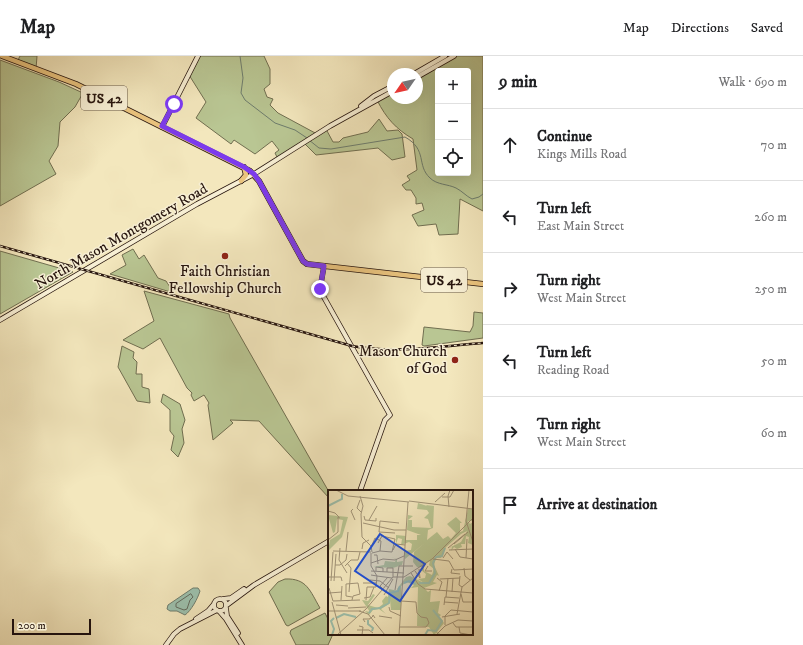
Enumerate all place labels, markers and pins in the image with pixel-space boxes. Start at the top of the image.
marker: Faith Christian Fellowship Church [220,251,230,261]
place label: Faith Christian Fellowship Church [168,262,282,298]
place label: Mason Church of God [359,342,448,378]
marker: Mason Church of God [450,355,460,365]

